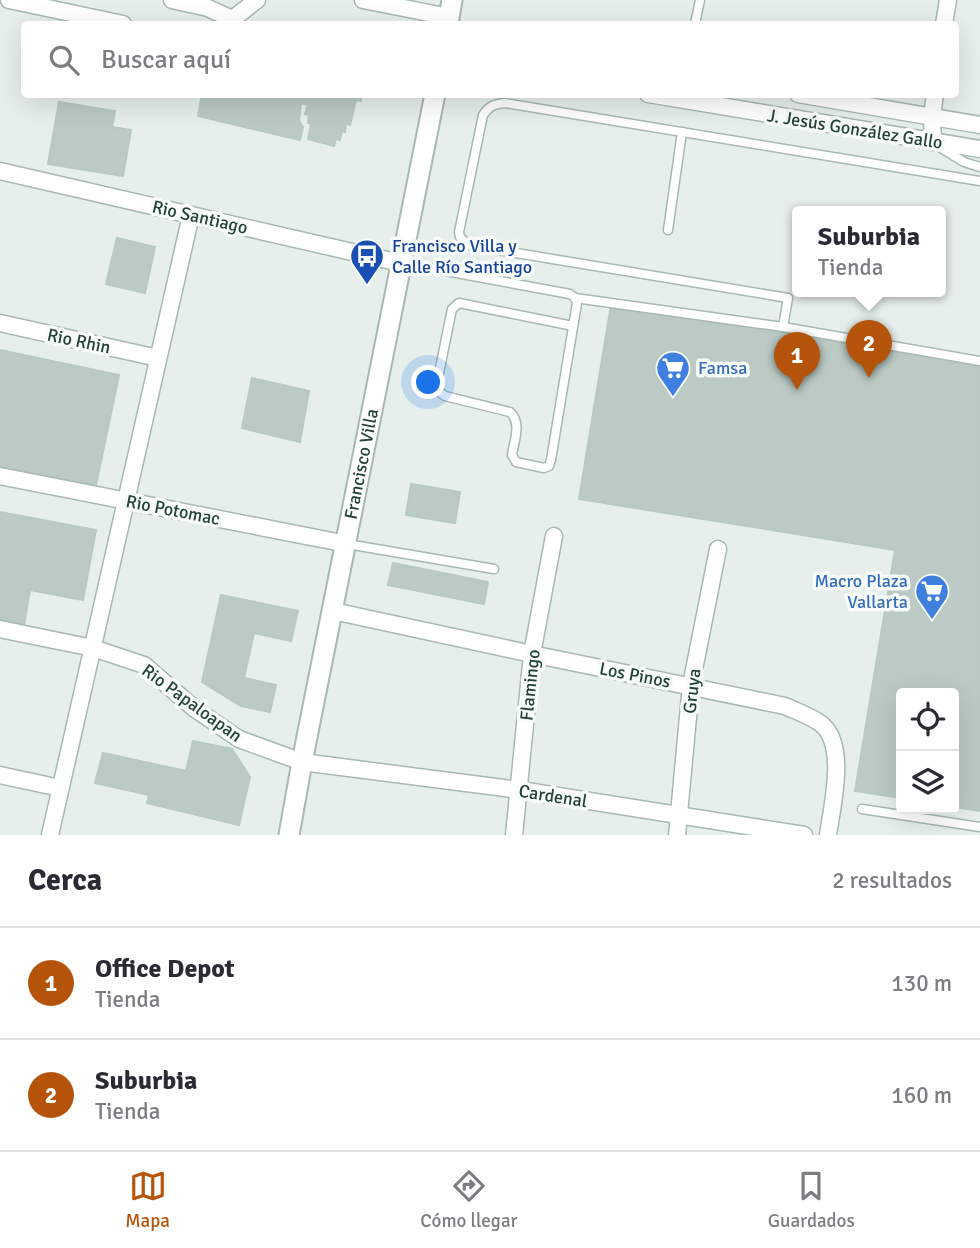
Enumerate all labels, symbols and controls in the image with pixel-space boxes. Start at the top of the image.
search box [21,21,959,98]
icon: search [45,41,83,79]
text: Buscar aquí [101,44,231,76]
street label: J. Jesús González Gallo [766,104,944,154]
street label: Rio Santiago [150,195,250,239]
popup [792,206,946,297]
text: Suburbia [818,221,920,253]
place label: Francisco Villa y Calle Río Santiago [392,235,532,278]
bus stop icon: Francisco Villa y Calle Río Santiago [348,237,386,286]
text: Tienda [818,253,883,282]
pin: 2 [846,320,892,378]
street label: Rio Rhin [45,324,113,358]
pin: 1 [774,332,820,390]
supermarket icon: Famsa [654,349,692,398]
place label: Famsa [698,357,747,379]
your location [411,365,445,399]
street label: Francisco Villa [340,407,383,521]
street label: Rio Potomac [124,490,222,530]
place label: Macro Plaza Vallarta [815,570,908,613]
supermarket icon: Macro Plaza Vallarta [913,572,951,621]
street label: Flamingo [515,648,545,722]
street label: Los Pinos [597,657,673,693]
street label: Rio Papaloapan [138,659,246,747]
street label: Gruya [678,667,706,715]
map controls [896,688,959,814]
button: locate [896,688,959,751]
button: layers [896,751,959,814]
street label: Cardenal [517,780,589,812]
text: Cerca [28,862,102,899]
text: 2 resultados [832,866,952,895]
text: Office Depot [95,953,235,985]
text: 1 [45,969,57,998]
text: 130 m [891,969,952,998]
text: Tienda [95,985,160,1014]
text: Suburbia [95,1065,197,1097]
text: 2 [45,1081,57,1110]
text: 160 m [891,1081,952,1110]
text: Tienda [95,1097,160,1126]
tab: Mapa [125,1167,170,1233]
tab: Cómo llegar [420,1167,518,1233]
tab: Guardados [768,1167,855,1233]

